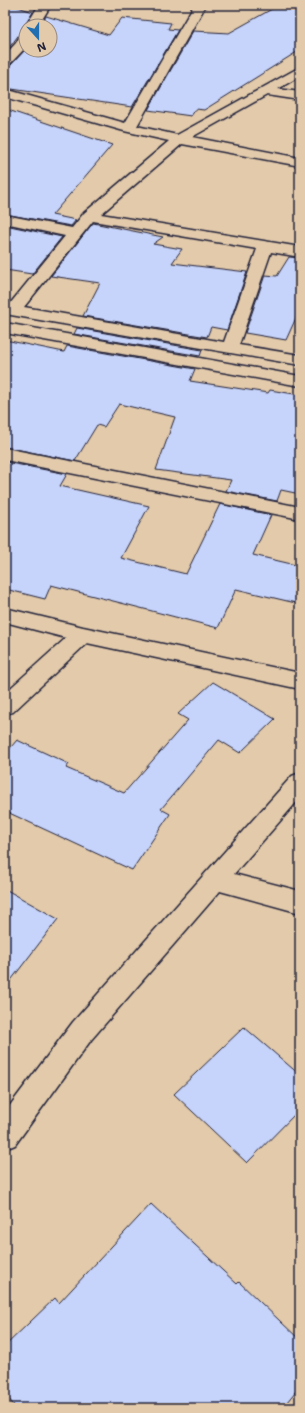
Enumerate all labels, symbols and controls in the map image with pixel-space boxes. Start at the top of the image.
north arrow [18,18,58,58]
text: N [34,38,48,56]

